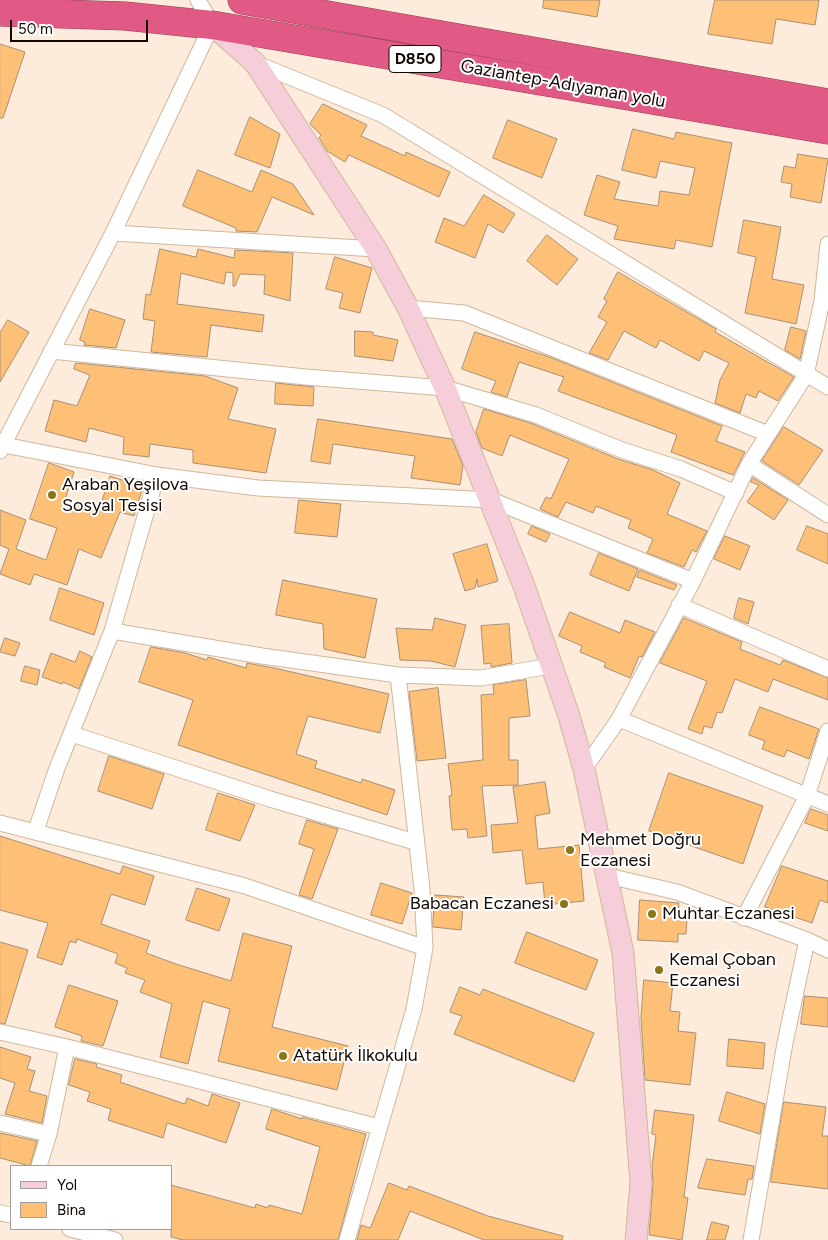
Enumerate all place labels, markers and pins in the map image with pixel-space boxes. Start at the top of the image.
place label: Araban Yeşilova Sosyal Tesisi [62,474,188,516]
marker: Araban Yeşilova Sosyal Tesisi [46,489,58,501]
place label: Mehmet Doğru Eczanesi [580,829,701,872]
marker: Mehmet Doğru Eczanesi [564,844,576,856]
place label: Babacan Eczanesi [410,893,554,915]
marker: Babacan Eczanesi [558,898,570,910]
place label: Muhtar Eczanesi [662,903,795,925]
marker: Muhtar Eczanesi [646,908,658,920]
place label: Kemal Çoban Eczanesi [669,949,776,992]
marker: Kemal Çoban Eczanesi [653,964,665,976]
place label: Atatürk İlkokulu [293,1045,418,1067]
marker: Atatürk İlkokulu [277,1050,289,1062]

